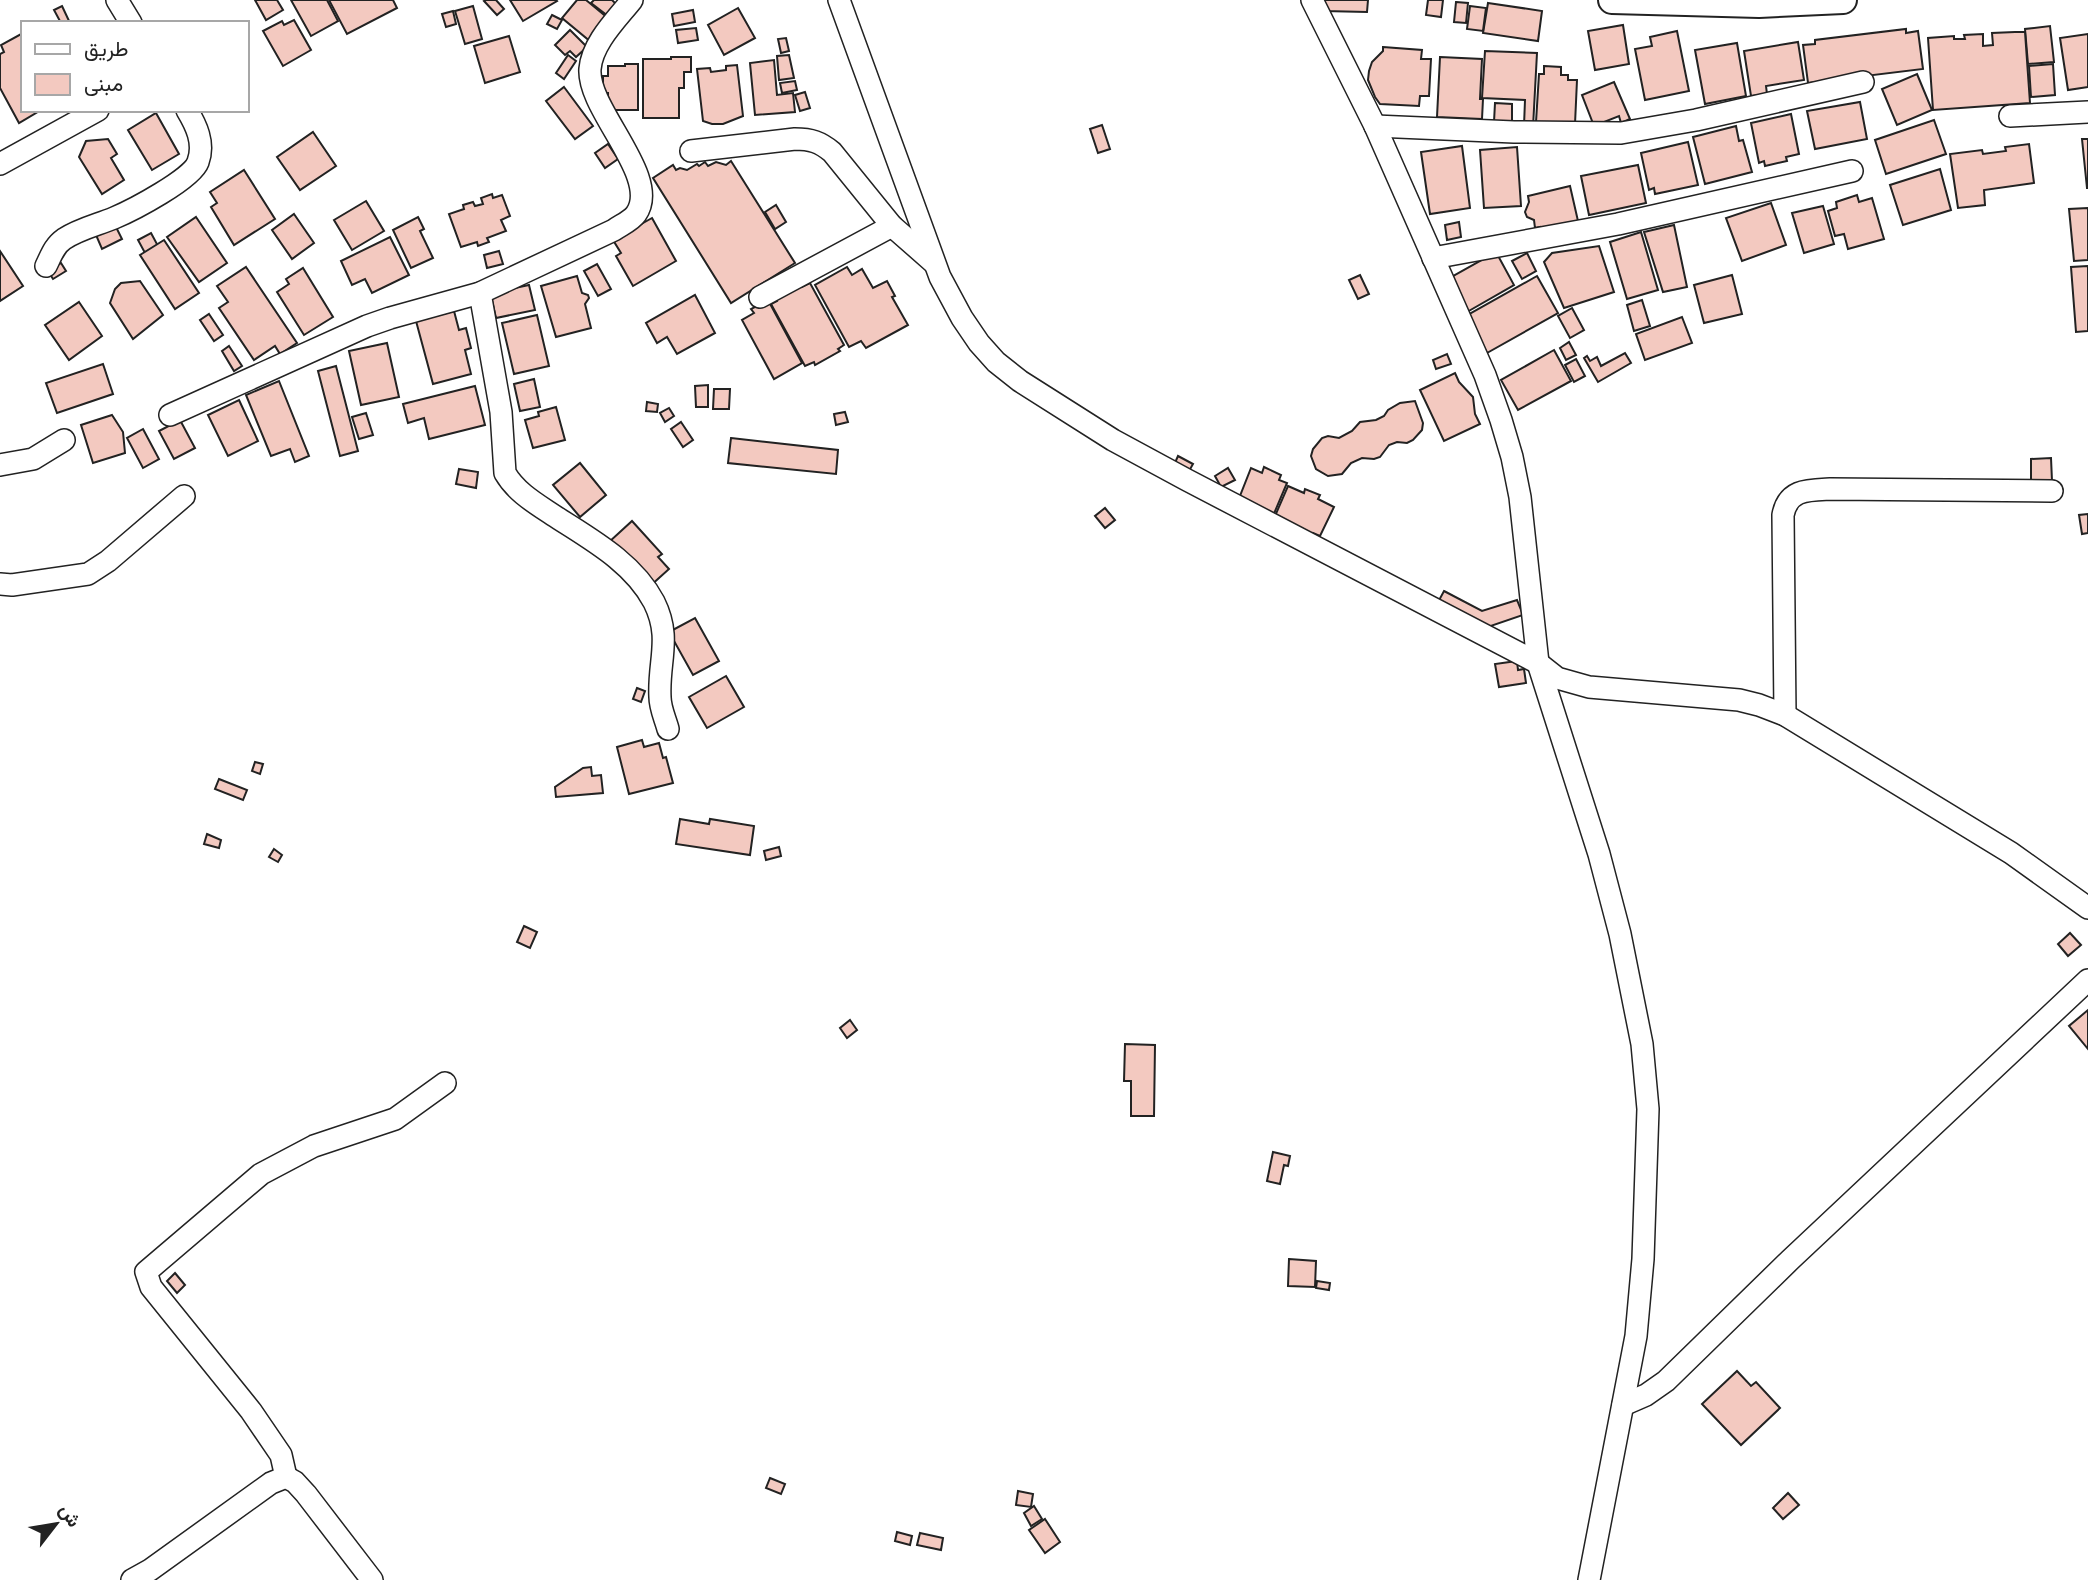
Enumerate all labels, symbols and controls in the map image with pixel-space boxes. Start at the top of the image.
legend [21,21,248,112]
text: طريق [84,34,129,63]
text: مبنى [84,69,123,98]
north arrow [21,1489,91,1559]
text: ش [53,1499,88,1532]

